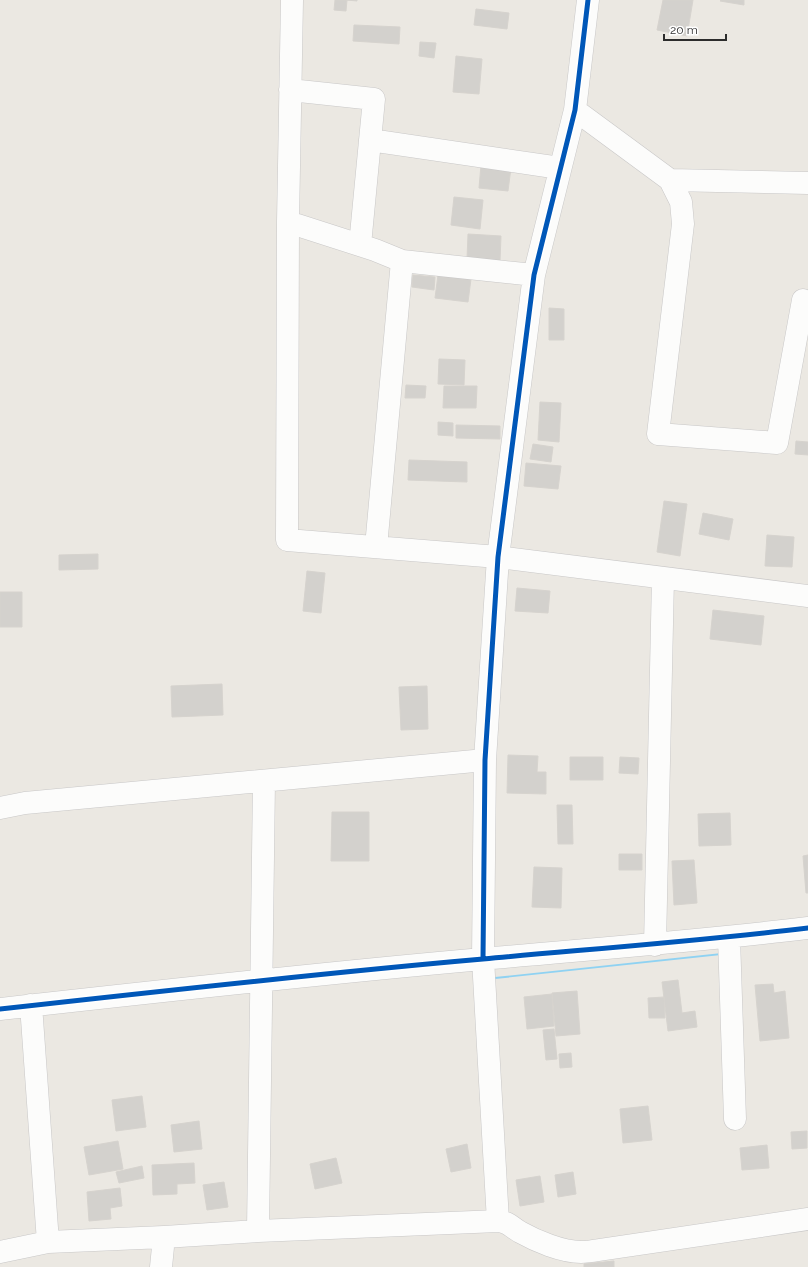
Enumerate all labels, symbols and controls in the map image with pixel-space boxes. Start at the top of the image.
scale bar [664,16,726,42]
text: 20 m [670,23,698,37]

